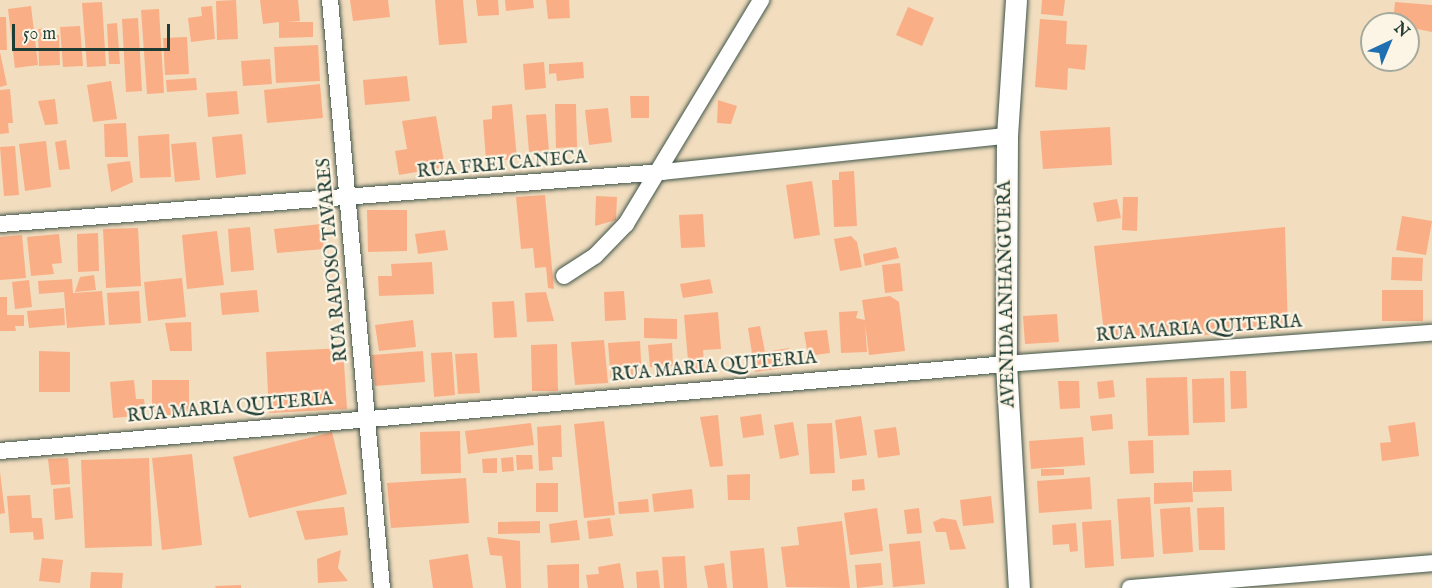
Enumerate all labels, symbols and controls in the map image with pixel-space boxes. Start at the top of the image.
scale bar [15,12,172,50]
north arrow [1360,12,1420,72]
text: N [1389,18,1413,42]
text: 50 m [23,23,56,46]
street label: RUA FREI CANECA [416,148,588,184]
street label: RUA RAPOSO TAVARES [314,157,354,363]
street label: AVENIDA ANHANGUERA [995,180,1021,408]
street label: RUA MARIA QUITERIA [1095,312,1303,348]
street label: RUA MARIA QUITERIA [610,348,818,388]
street label: RUA MARIA QUITERIA [126,389,334,429]

